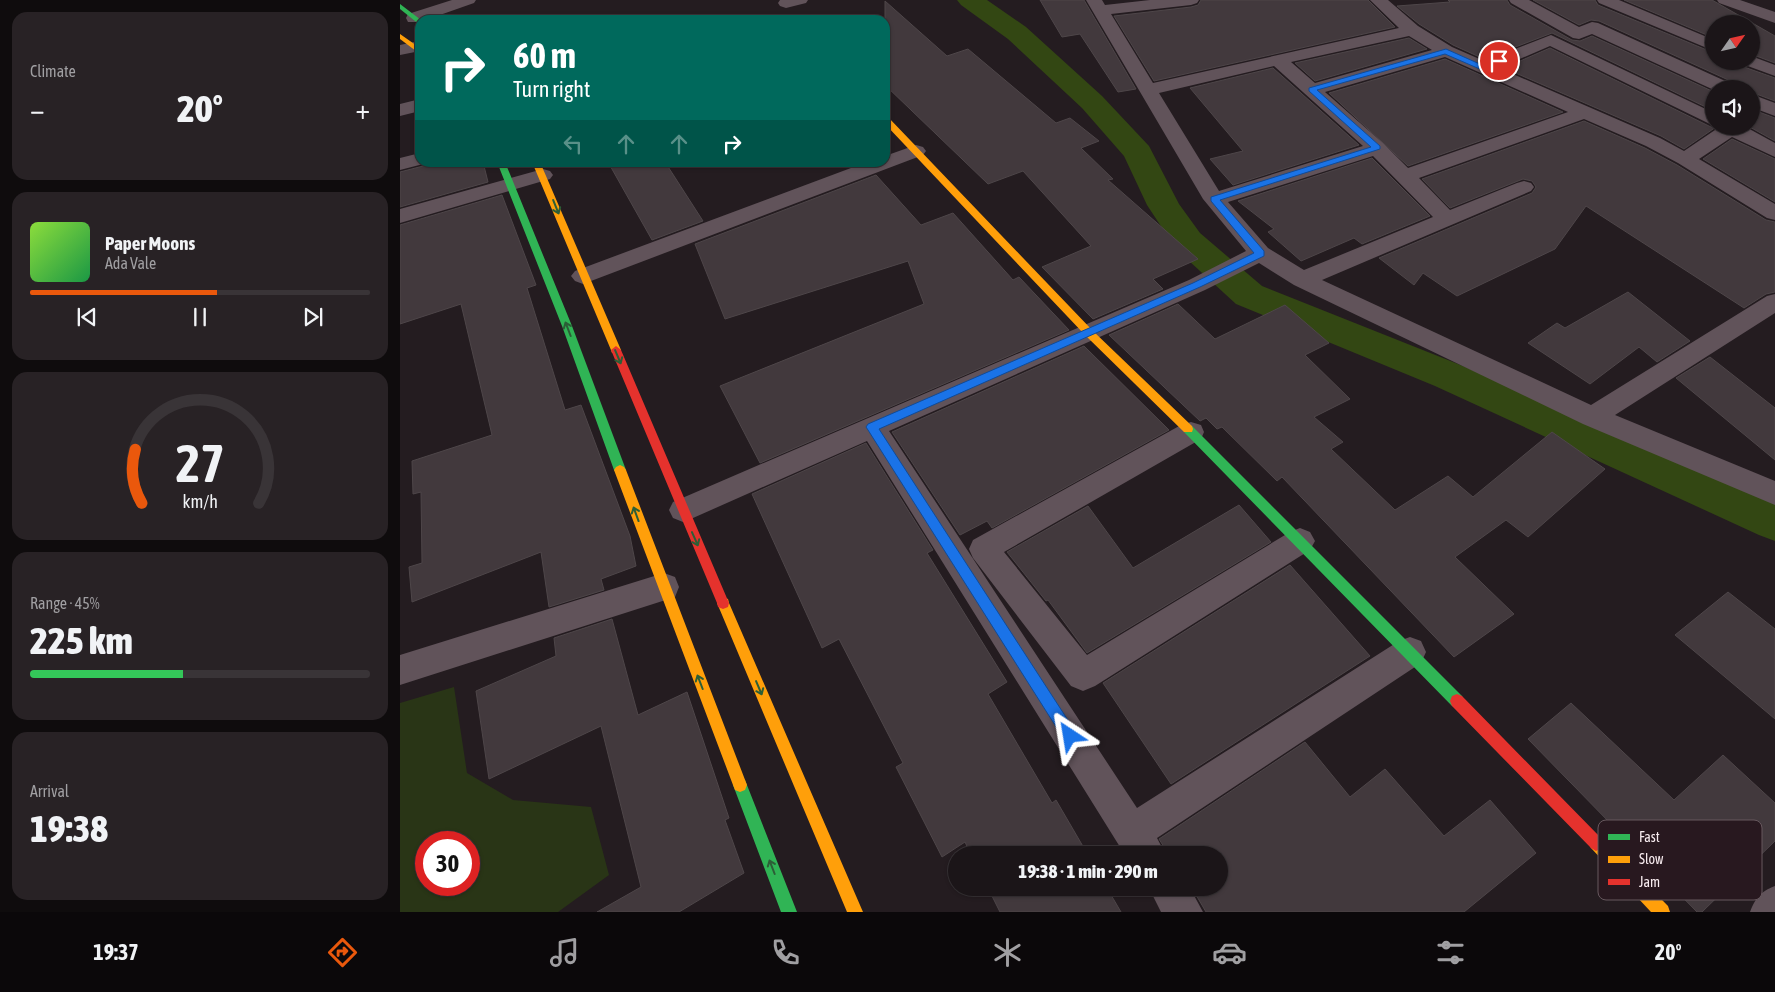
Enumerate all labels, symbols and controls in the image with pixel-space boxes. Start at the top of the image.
north arrow [1705,15,1760,70]
map controls [1705,15,1760,135]
icon: right [430,35,495,100]
text: 60 m [513,35,576,75]
pin [1478,40,1520,82]
icon: arrive [1485,47,1513,75]
text: Climate [30,62,76,80]
text: Turn right [513,76,590,102]
button: sound [1705,80,1760,135]
text: 20° [177,87,223,130]
text: − [30,93,45,125]
text: + [355,93,370,125]
icon: left [559,130,587,158]
icon: ahead [612,130,640,158]
icon: ahead [665,130,693,158]
icon: right [718,130,746,158]
one-way arrow [551,199,561,214]
text: Paper Moons [105,232,195,254]
text: Ada Vale [105,254,156,272]
icon: previous [73,303,101,331]
icon: pause [186,303,214,331]
icon: next [299,303,327,331]
one-way arrow [563,322,572,337]
one-way arrow [613,349,623,364]
text: 27 [176,433,224,493]
text: km/h [182,491,218,512]
one-way arrow [631,507,640,522]
one-way arrow [691,531,701,546]
text: Range · 45% [30,594,100,612]
text: 225 km [30,619,133,662]
one-way arrow [695,675,704,690]
one-way arrow [755,680,765,695]
position arrow [1043,709,1095,761]
text: Arrival [30,782,69,800]
text: 19:38 [30,807,108,850]
legend [1598,820,1762,900]
text: Fast [1639,829,1660,845]
speed limit sign: 30 [415,831,480,896]
text: Slow [1639,851,1664,867]
one-way arrow [766,859,775,874]
text: 19:38 · 1 min · 290 m [1018,860,1158,882]
text: Jam [1639,874,1660,890]
icon: directions [325,935,360,970]
icon: music [547,935,582,970]
icon: phone [768,935,803,970]
icon: climate [990,935,1025,970]
icon: car [1212,935,1247,970]
icon: filters [1433,935,1468,970]
text: 19:37 [93,939,139,965]
text: 20° [1655,939,1682,965]

